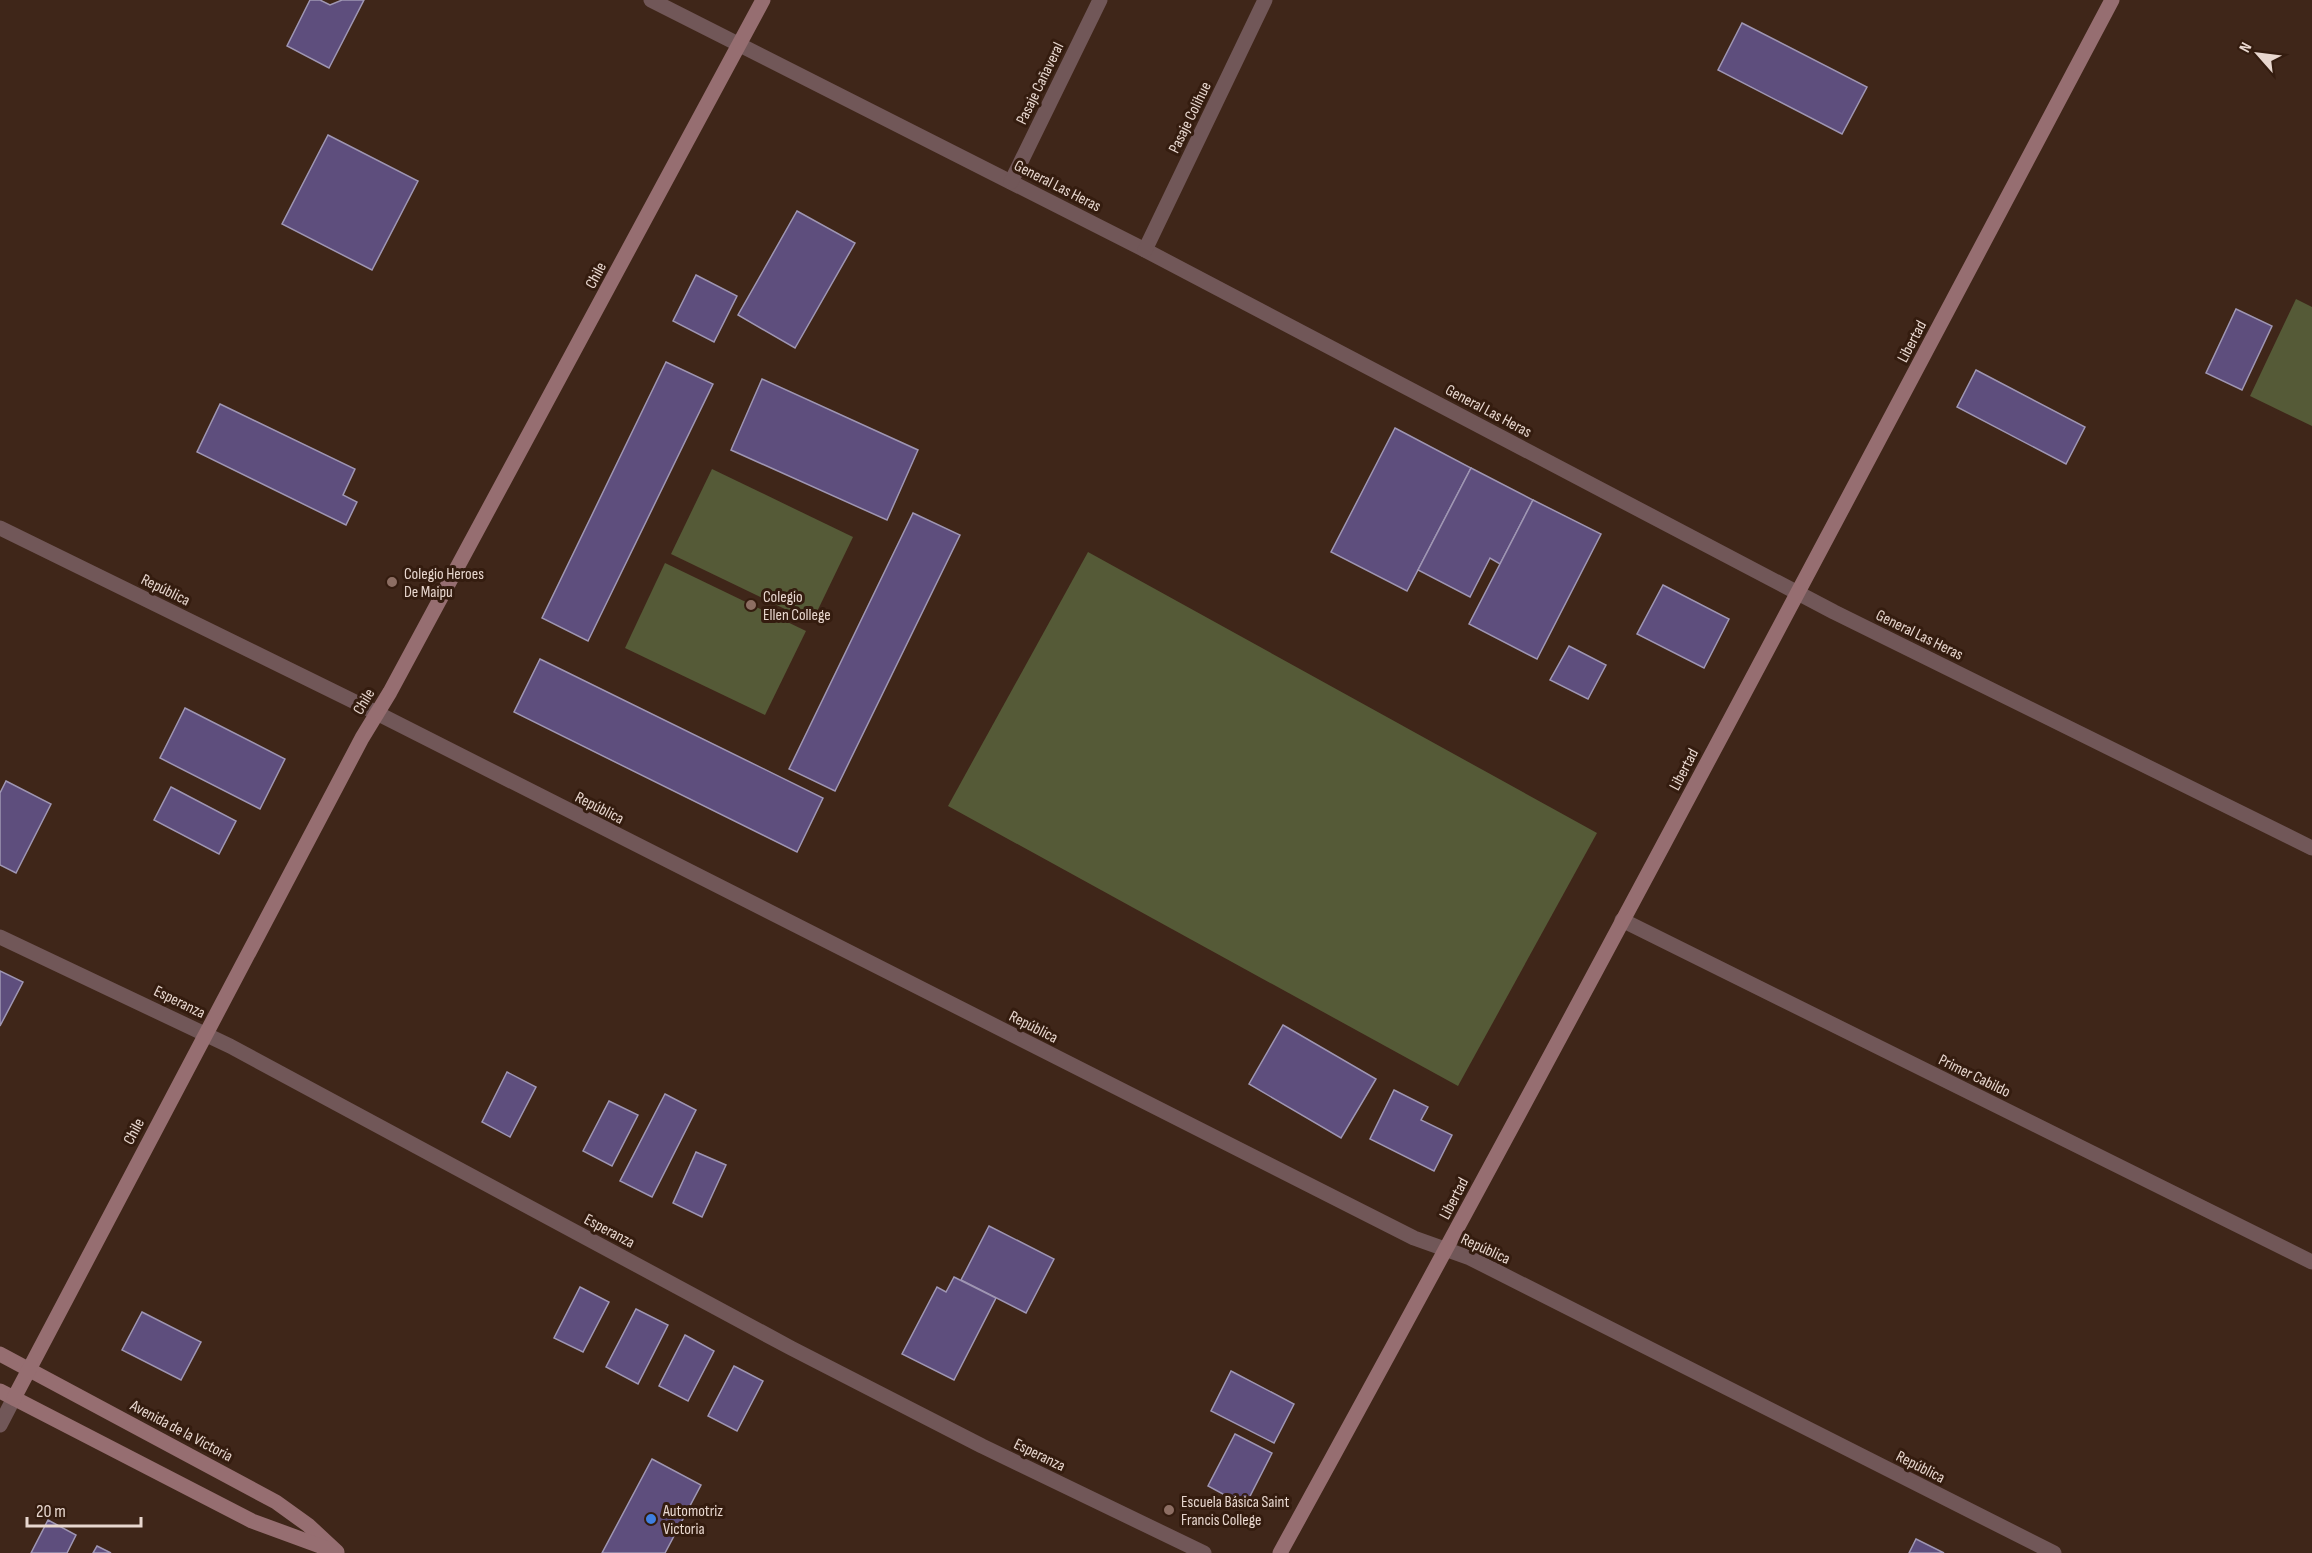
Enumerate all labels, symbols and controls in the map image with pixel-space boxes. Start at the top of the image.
north arrow [2228,24,2288,84]
text: N [2236,39,2256,56]
street label: Pasaje Cañaveral [1012,40,1068,128]
street label: Pasaje Colihue [1165,79,1216,156]
street label: General Las Heras [1011,156,1104,216]
street label: Chile [582,259,611,292]
street label: Libertad [1894,318,1931,366]
street label: General Las Heras [1442,381,1535,442]
place label: Colegio Heroes De Maipu [404,565,484,602]
street label: República [138,570,193,610]
marker: Colegio Heroes De Maipu [385,575,399,589]
place label: Colegio Ellen College [763,588,831,625]
marker: Colegio Ellen College [744,598,758,612]
street label: General Las Heras [1873,606,1966,665]
street label: Chile [349,685,379,718]
street label: Libertad [1666,746,1703,794]
street label: República [572,788,627,829]
street label: Esperanza [151,982,208,1023]
street label: República [1006,1007,1061,1048]
street label: Primer Cabildo [1935,1051,2013,1102]
street label: Chile [120,1115,149,1148]
street label: Libertad [1436,1175,1473,1223]
street label: Esperanza [581,1210,638,1253]
street label: República [1458,1230,1513,1269]
street label: Avenida de la Victoria [126,1396,236,1466]
street label: Esperanza [1011,1435,1068,1476]
street label: República [1893,1447,1948,1488]
scale bar [27,1490,141,1528]
place label: Escuela Básica Saint Francis College [1181,1493,1289,1530]
text: 20 m [36,1501,66,1522]
place label: Automotriz Victoria [662,1502,723,1539]
marker: Escuela Básica Saint Francis College [1162,1503,1176,1517]
marker: Automotriz Victoria [644,1512,658,1526]

